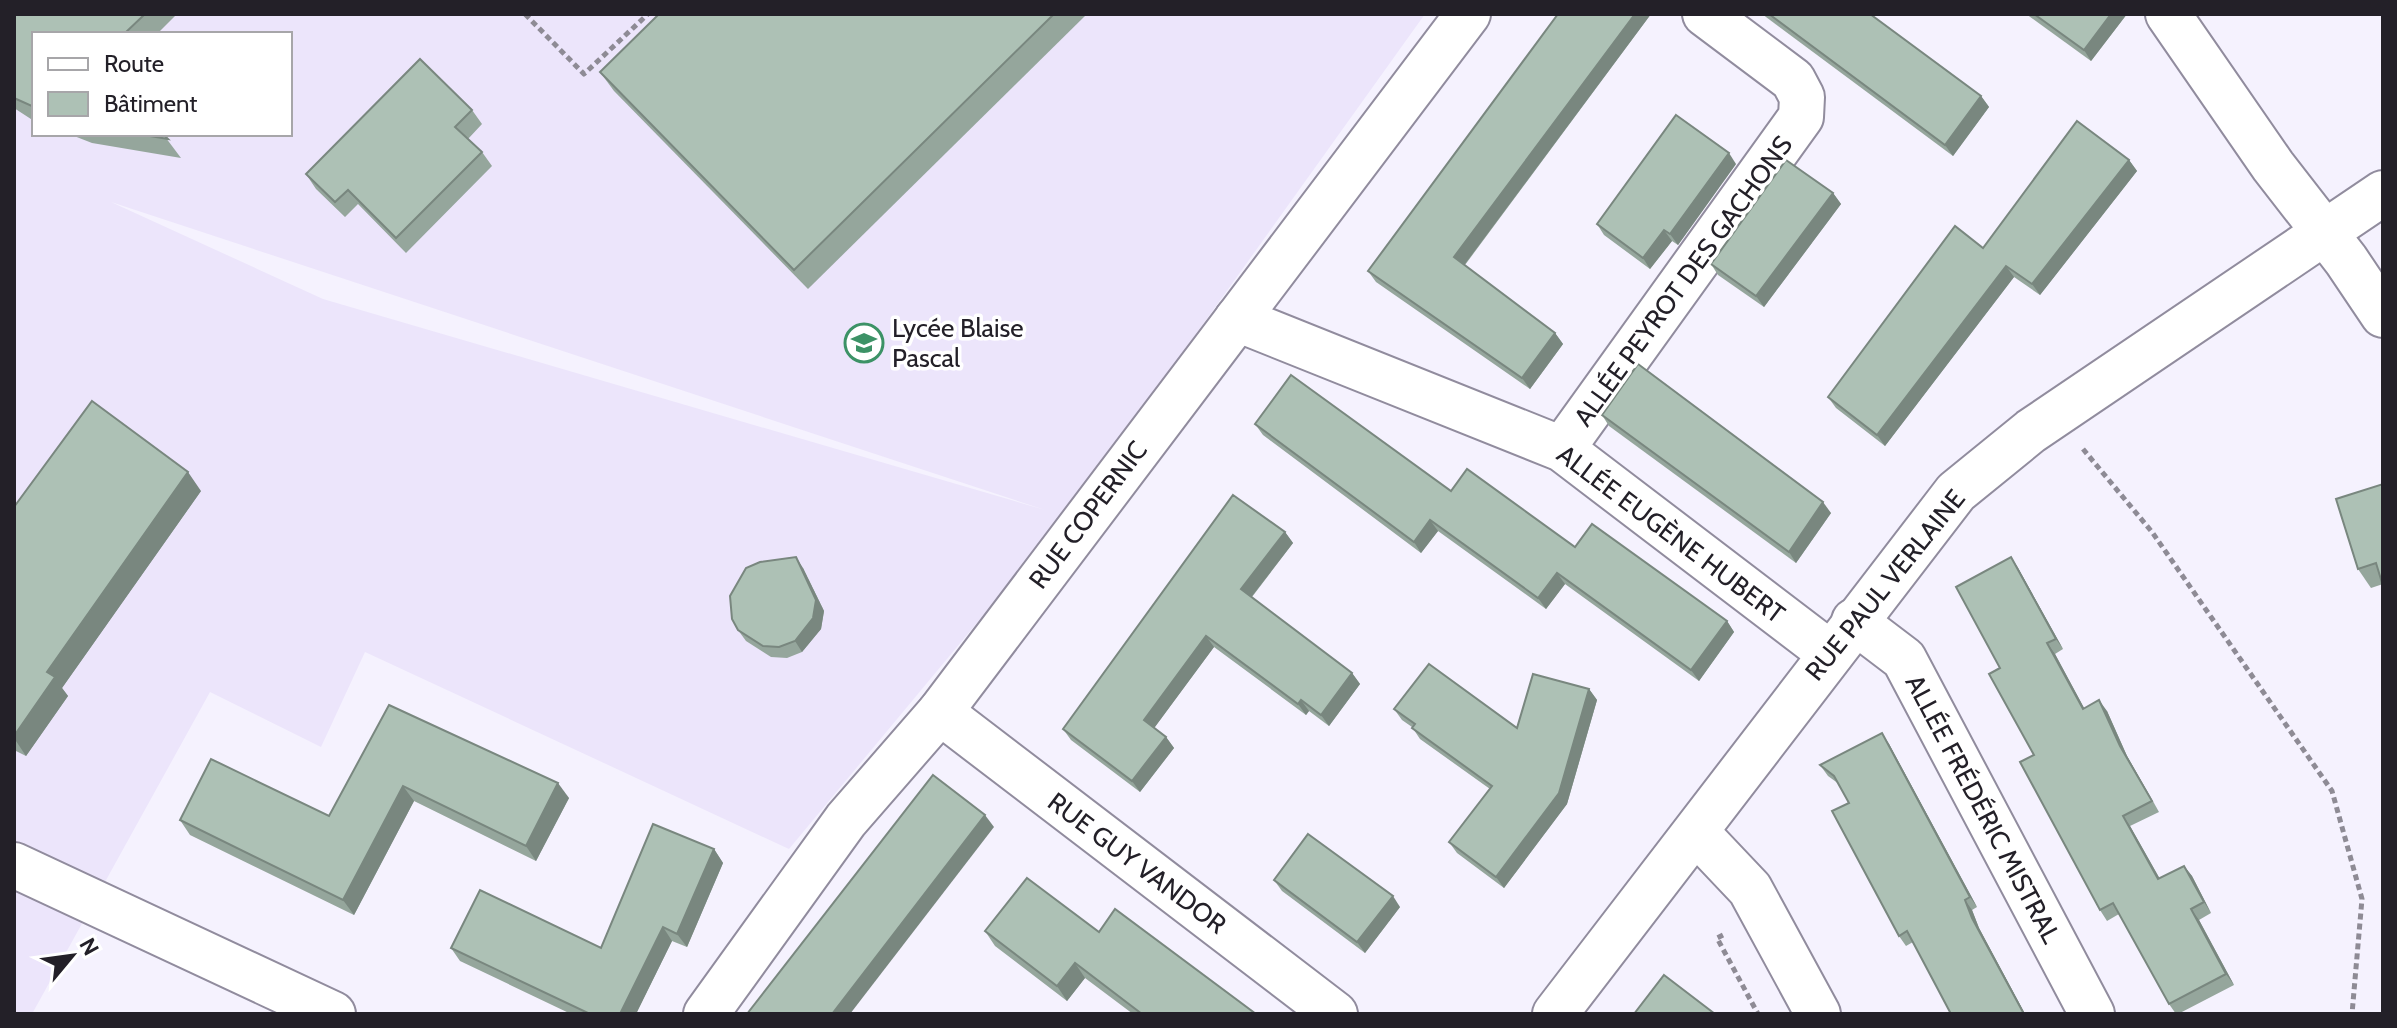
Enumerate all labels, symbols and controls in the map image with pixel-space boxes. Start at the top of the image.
legend [32,32,292,136]
text: Route [104,49,164,78]
text: Bâtiment [104,89,197,118]
street label: ALLÉE PEYROT DES GACHONS [1567,130,1799,432]
place label: Lycée Blaise Pascal [892,312,1024,374]
school or university icon: Lycée Blaise Pascal [843,322,885,364]
street label: RUE COPERNIC [1022,435,1154,595]
street label: ALLÉE EUGÈNE HUBERT [1551,438,1791,630]
street label: RUE PAUL VERLAINE [1798,483,1972,687]
street label: ALLÉE FRÉDÉRIC MISTRAL [1899,669,2067,949]
street label: RUE GUY VANDOR [1041,785,1233,941]
north arrow [32,916,112,996]
text: N [73,933,105,960]

